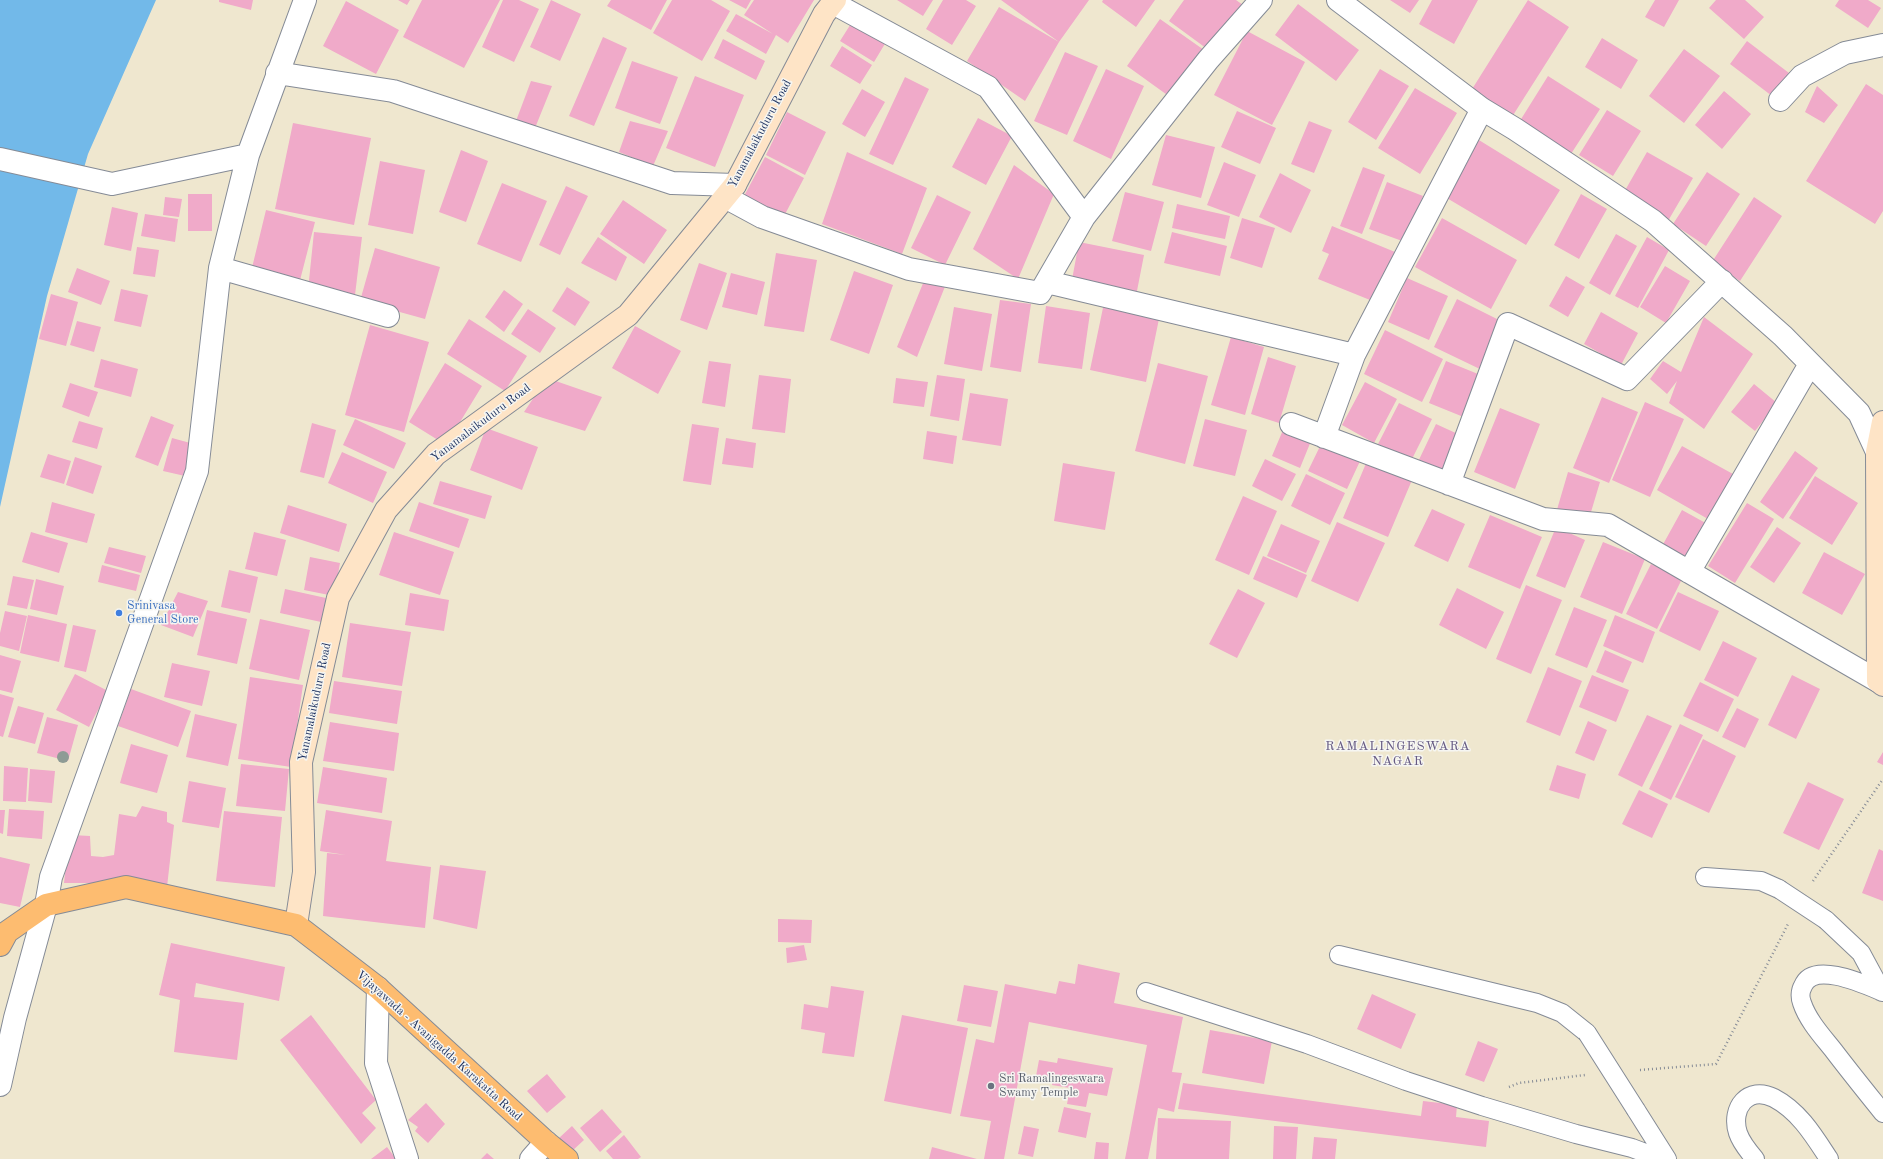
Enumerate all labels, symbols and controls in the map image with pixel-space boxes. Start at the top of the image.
street label: Yanamalaikuduru Road [725,77,795,191]
street label: Yanamalaikuduru Road [428,381,534,465]
place label: Srinivasa General Store [127,599,199,627]
marker: Srinivasa General Store [114,608,124,618]
street label: Yanamalaikuduru Road [295,641,335,763]
district label: RAMALINGESWARA NAGAR [1325,739,1471,770]
street label: Vijayawada - Avanigadda Karakatta Road [353,968,525,1124]
place label: Sri Ramalingeswara Swamy Temple [999,1072,1104,1100]
marker: Sri Ramalingeswara Swamy Temple [986,1081,996,1091]

